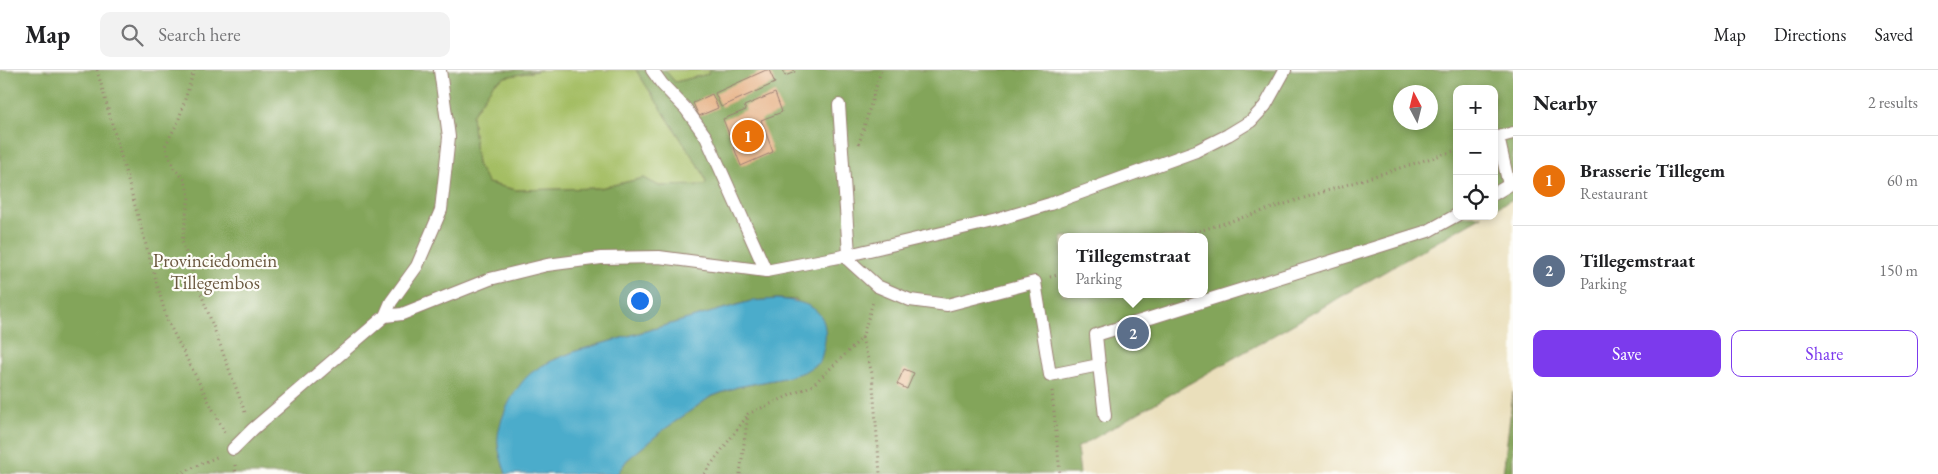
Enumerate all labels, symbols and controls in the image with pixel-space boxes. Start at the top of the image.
search box [100,12,450,57]
text: Map [25,19,70,50]
icon: search [118,21,146,49]
text: Search here [158,22,241,47]
text: Map [1714,23,1746,46]
text: Directions [1774,23,1846,46]
text: Saved [1874,23,1913,46]
north arrow [1393,85,1438,130]
map controls [1453,85,1498,220]
button: + [1453,85,1498,130]
text: Nearby [1533,89,1597,116]
text: 2 results [1868,92,1918,113]
pin: 1 [732,117,764,155]
button: − [1453,130,1498,175]
text: Brasserie Tillegem [1580,158,1725,183]
text: 1 [1545,170,1553,191]
text: 60 m [1887,170,1918,191]
button: locate [1453,175,1498,220]
text: Restaurant [1580,183,1648,204]
popup [1058,233,1208,298]
text: Tillegemstraat [1075,243,1191,268]
park label: Provinciedomein Tillegembos [153,248,277,295]
text: Tillegemstraat [1580,248,1695,273]
text: 2 [1545,260,1553,281]
text: 150 m [1879,260,1918,281]
text: Parking [1075,268,1122,289]
text: Parking [1580,273,1627,294]
your location [627,288,653,314]
pin: 2 [1117,314,1149,352]
button: Save [1533,330,1721,377]
button: Share [1731,330,1918,377]

